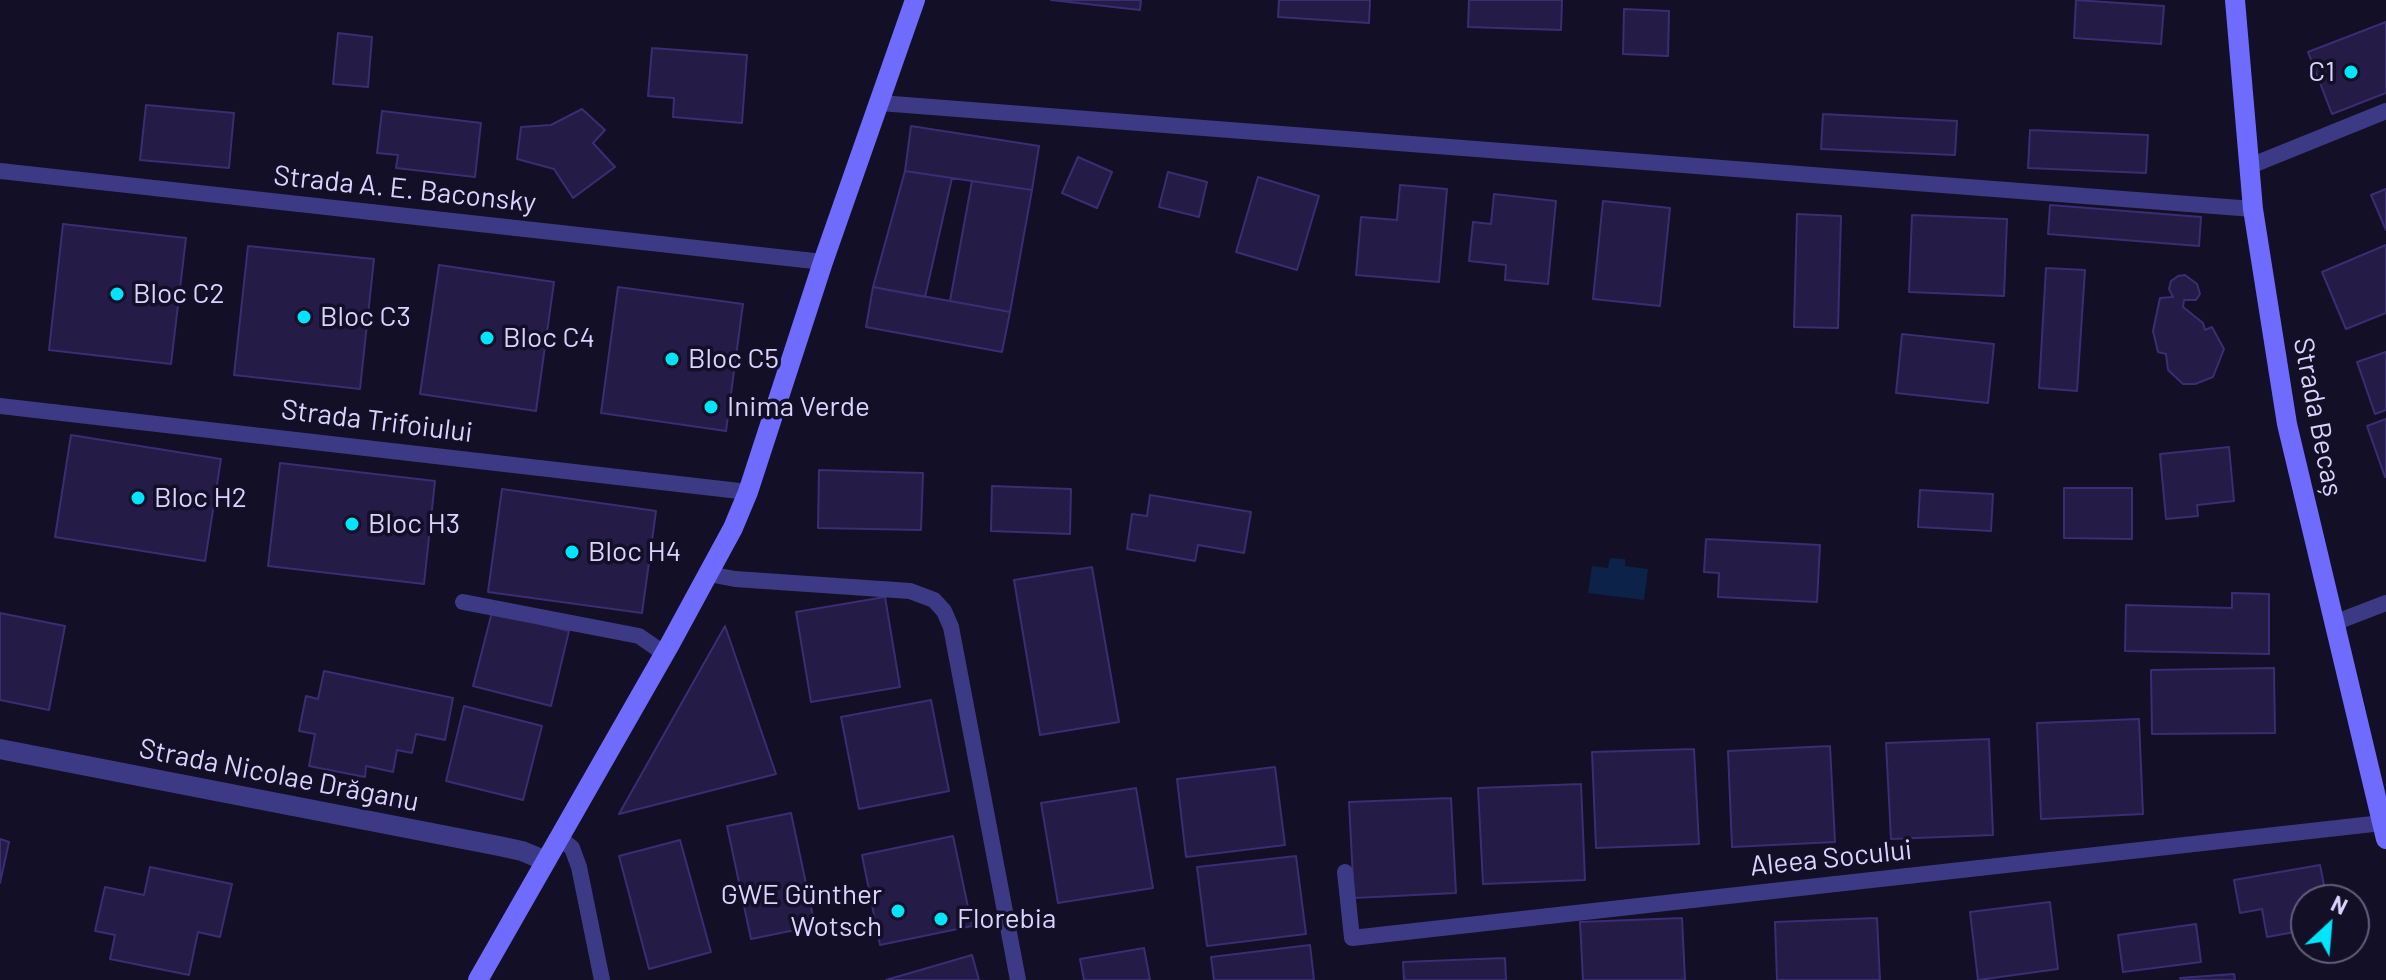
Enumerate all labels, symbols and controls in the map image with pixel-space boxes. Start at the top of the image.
place label: C1 [2308,55,2335,89]
marker: C1 [2342,63,2360,81]
street label: Strada A. E. Baconsky [272,159,538,219]
place label: Bloc C2 [133,277,224,311]
marker: Bloc C2 [108,285,126,303]
place label: Bloc C3 [320,300,411,334]
marker: Bloc C3 [295,308,313,326]
place label: Bloc C4 [503,321,595,355]
marker: Bloc C4 [478,329,496,347]
street label: Strada Becaș [2286,335,2350,499]
place label: Bloc C5 [688,342,779,376]
marker: Bloc C5 [663,350,681,368]
place label: Inima Verde [727,390,870,424]
street label: Strada Trifoiului [279,393,475,449]
marker: Inima Verde [702,398,720,416]
place label: Bloc H2 [154,481,247,515]
marker: Bloc H2 [129,489,147,507]
place label: Bloc H3 [368,507,460,541]
marker: Bloc H3 [343,515,361,533]
place label: Bloc H4 [588,535,681,569]
marker: Bloc H4 [563,543,581,561]
street label: Strada Nicolae Drăganu [136,731,422,819]
street label: Aleea Socului [1748,833,1914,883]
place label: GWE Günther Wotsch [721,878,882,944]
north arrow [2290,884,2370,964]
text: N [2327,889,2352,919]
marker: GWE Günther Wotsch [889,902,907,920]
place label: Florebia [957,902,1056,936]
marker: Florebia [932,910,950,928]

